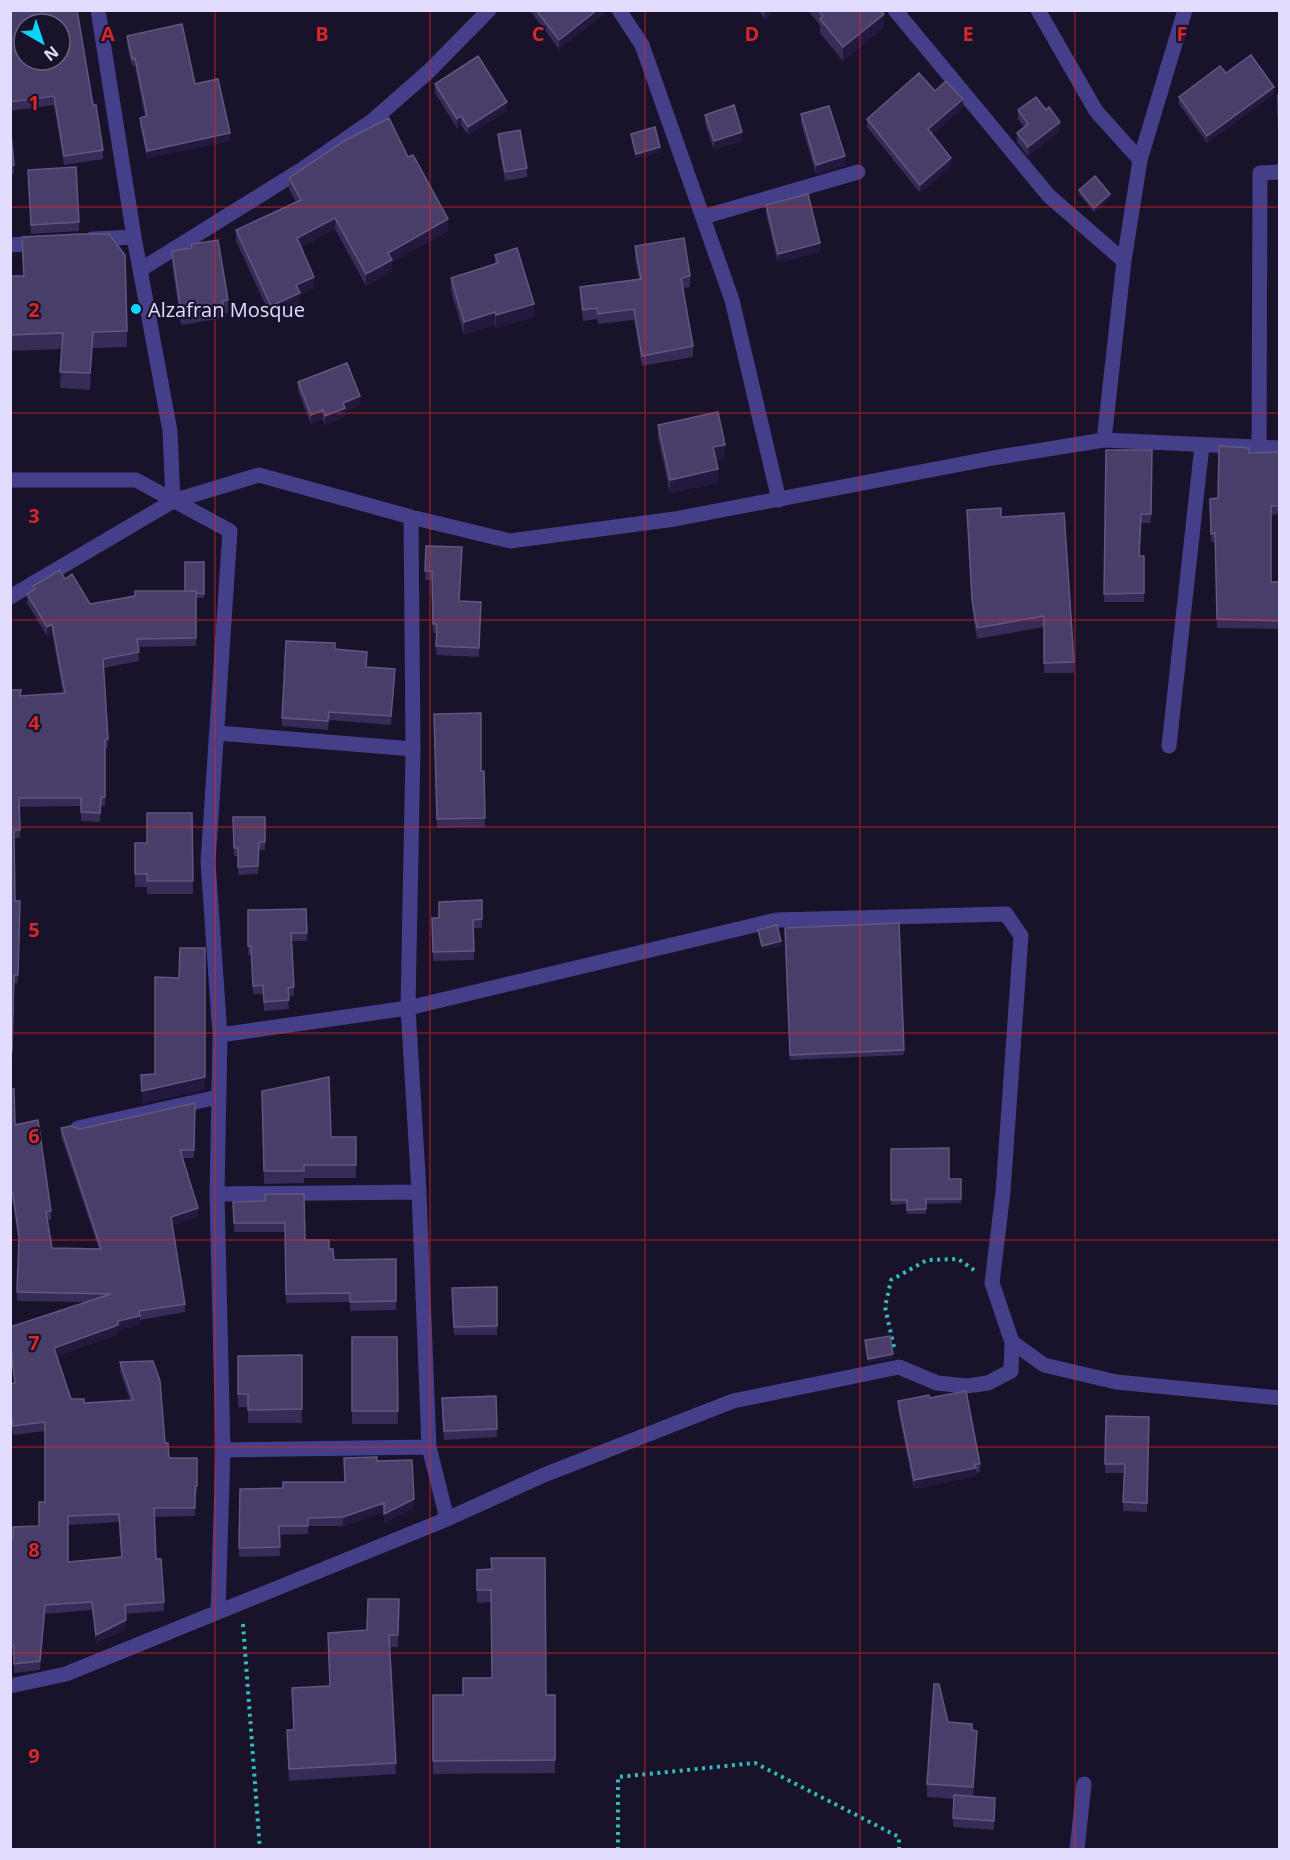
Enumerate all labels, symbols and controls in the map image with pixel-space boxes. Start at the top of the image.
north arrow [12,12,72,72]
text: A [101,20,115,47]
text: B [315,20,329,47]
text: C [532,20,545,47]
text: D [745,20,759,47]
text: E [962,20,974,47]
text: F [1177,20,1187,47]
text: N [39,41,63,66]
text: 1 [28,89,40,116]
text: 2 [28,296,40,323]
place label: Alzafran Mosque [148,296,305,323]
marker: Alzafran Mosque [129,302,143,316]
text: 3 [28,502,40,529]
text: 4 [28,709,40,736]
text: 5 [28,916,40,943]
text: 6 [28,1122,40,1149]
text: 7 [28,1329,40,1356]
text: 8 [28,1536,40,1563]
text: 9 [28,1742,40,1769]

